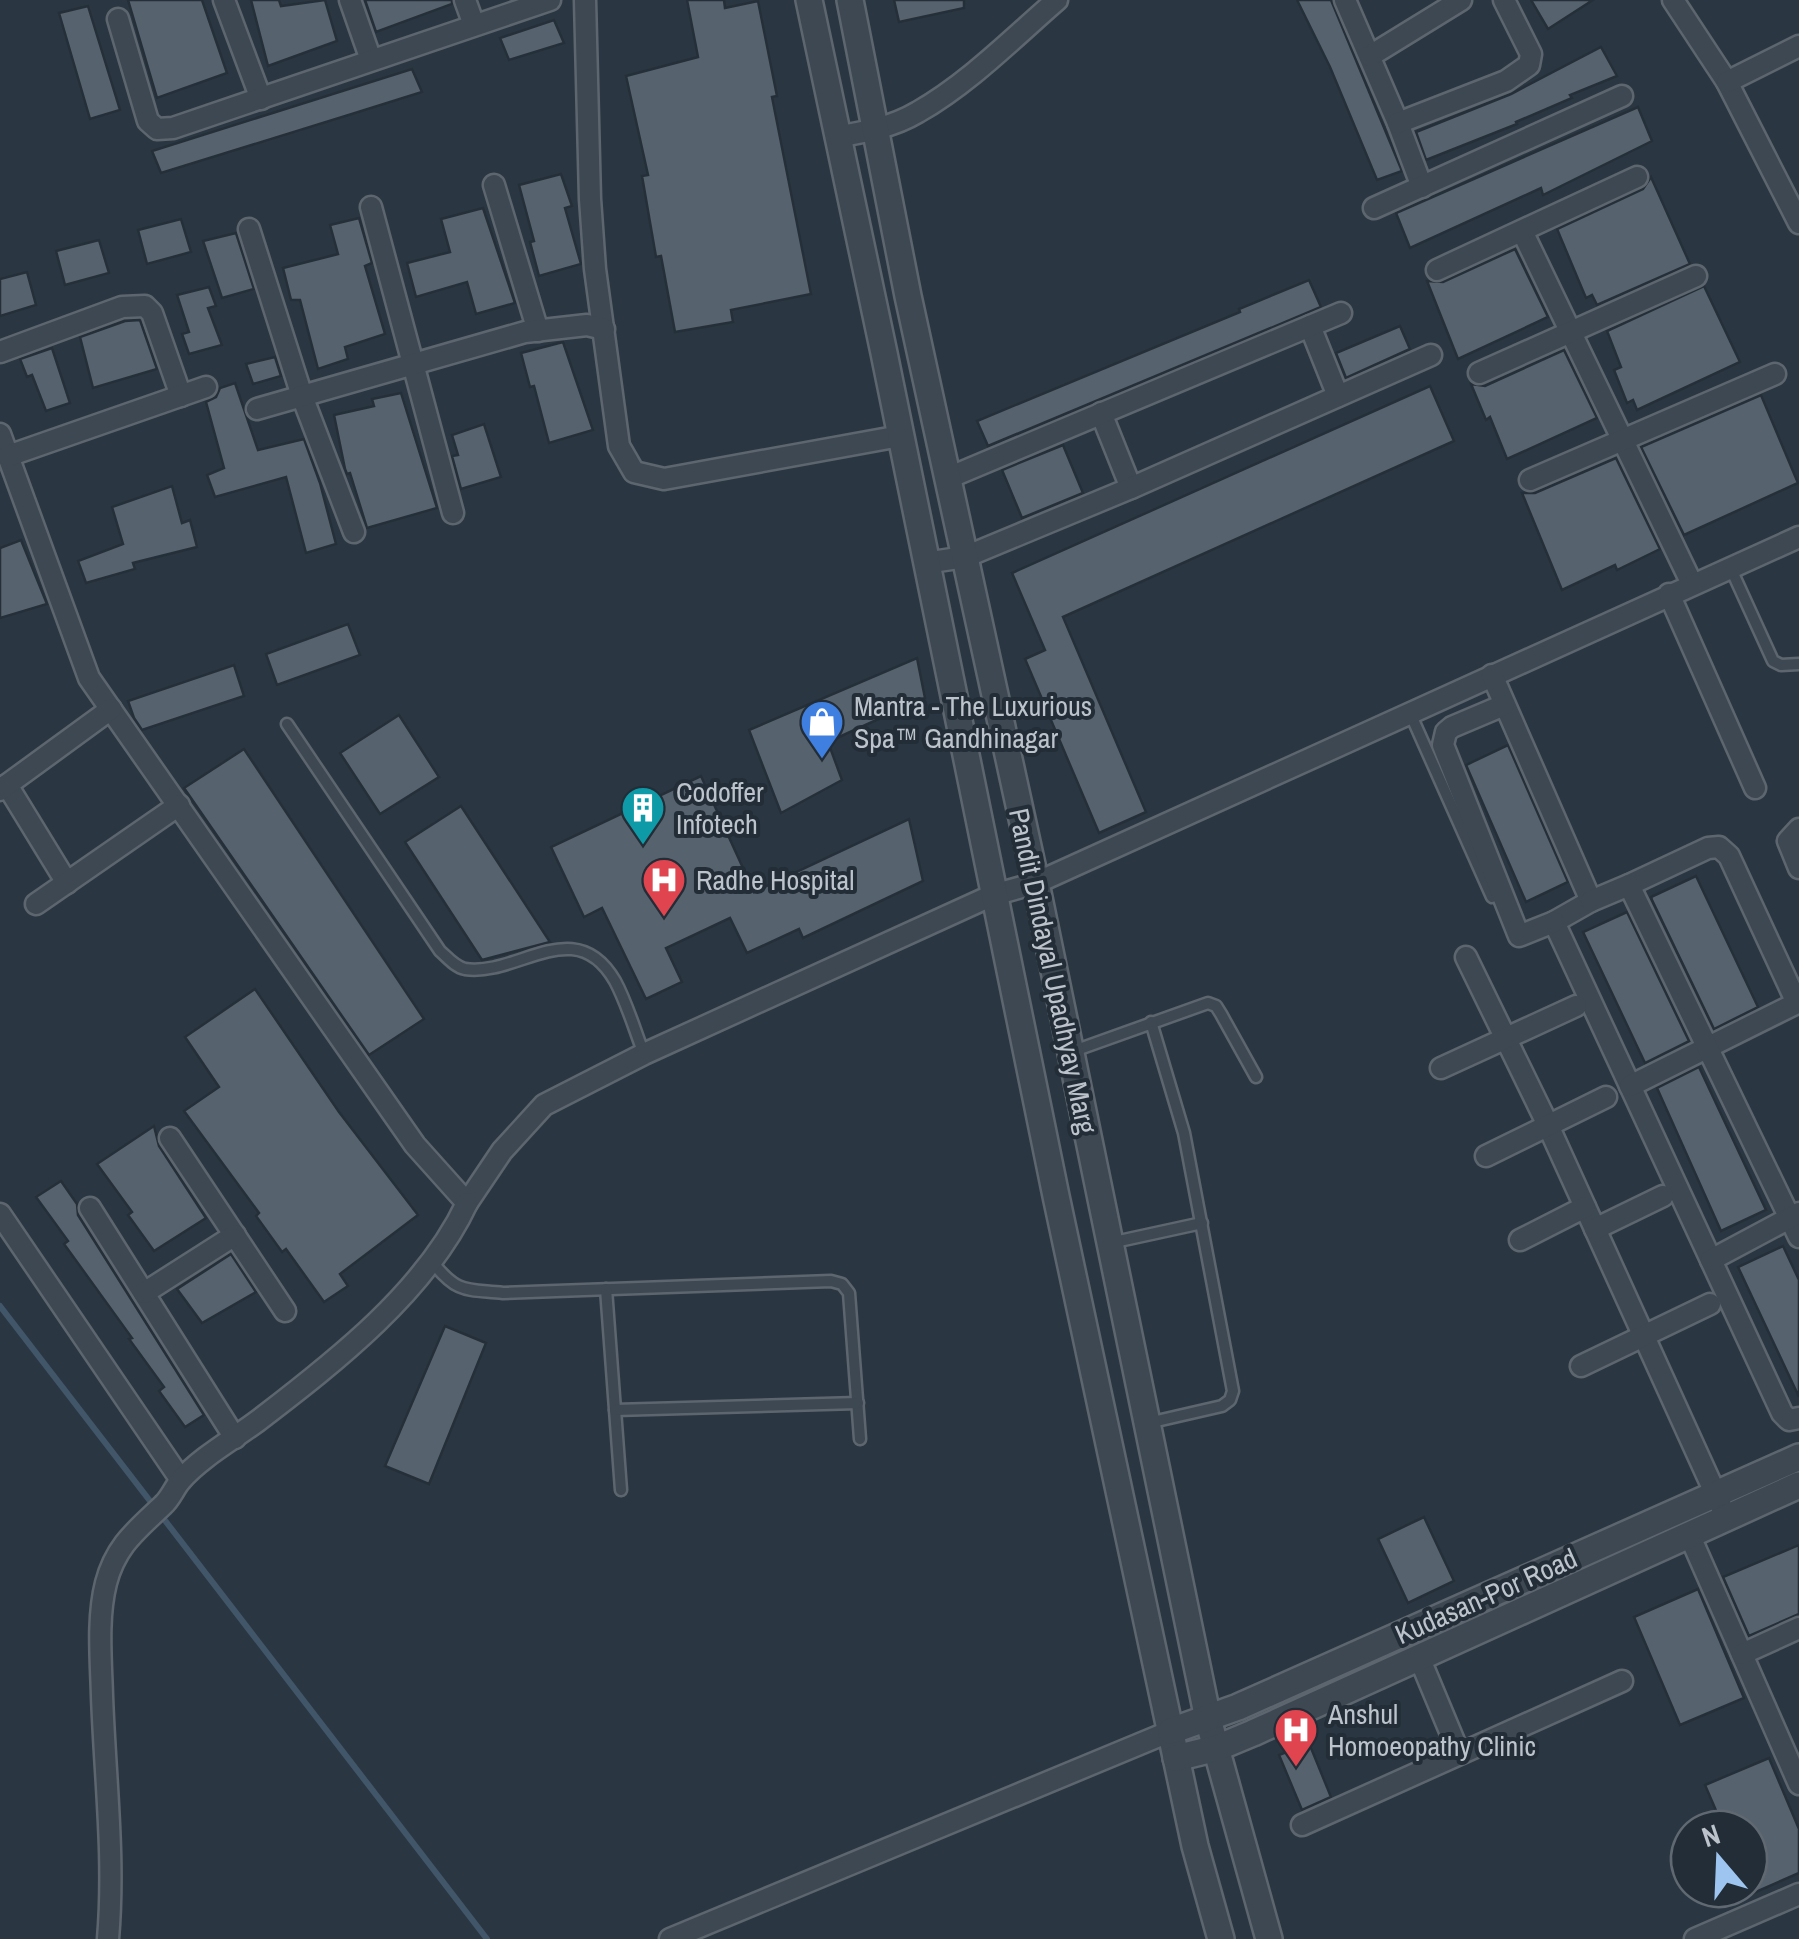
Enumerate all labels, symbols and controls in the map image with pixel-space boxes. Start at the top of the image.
place label: Mantra - The Luxurious Spa™ Gandhinagar [854,687,1092,757]
shop icon: Mantra - The Luxurious Spa™ Gandhinagar [799,699,845,760]
place label: Codoffer Infotech [676,773,764,843]
building icon: Codoffer Infotech [620,785,666,846]
street label: Pandit Dindayal Upadhyay Marg [1000,805,1106,1137]
hospital icon: Radhe Hospital [641,857,687,918]
place label: Radhe Hospital [696,861,854,899]
street label: Kudasan-Por Road [1389,1539,1583,1653]
place label: Anshul Homoeopathy Clinic [1327,1695,1536,1765]
hospital icon: Anshul Homoeopathy Clinic [1273,1707,1319,1768]
north arrow [1669,1809,1769,1909]
text: N [1697,1815,1725,1856]

